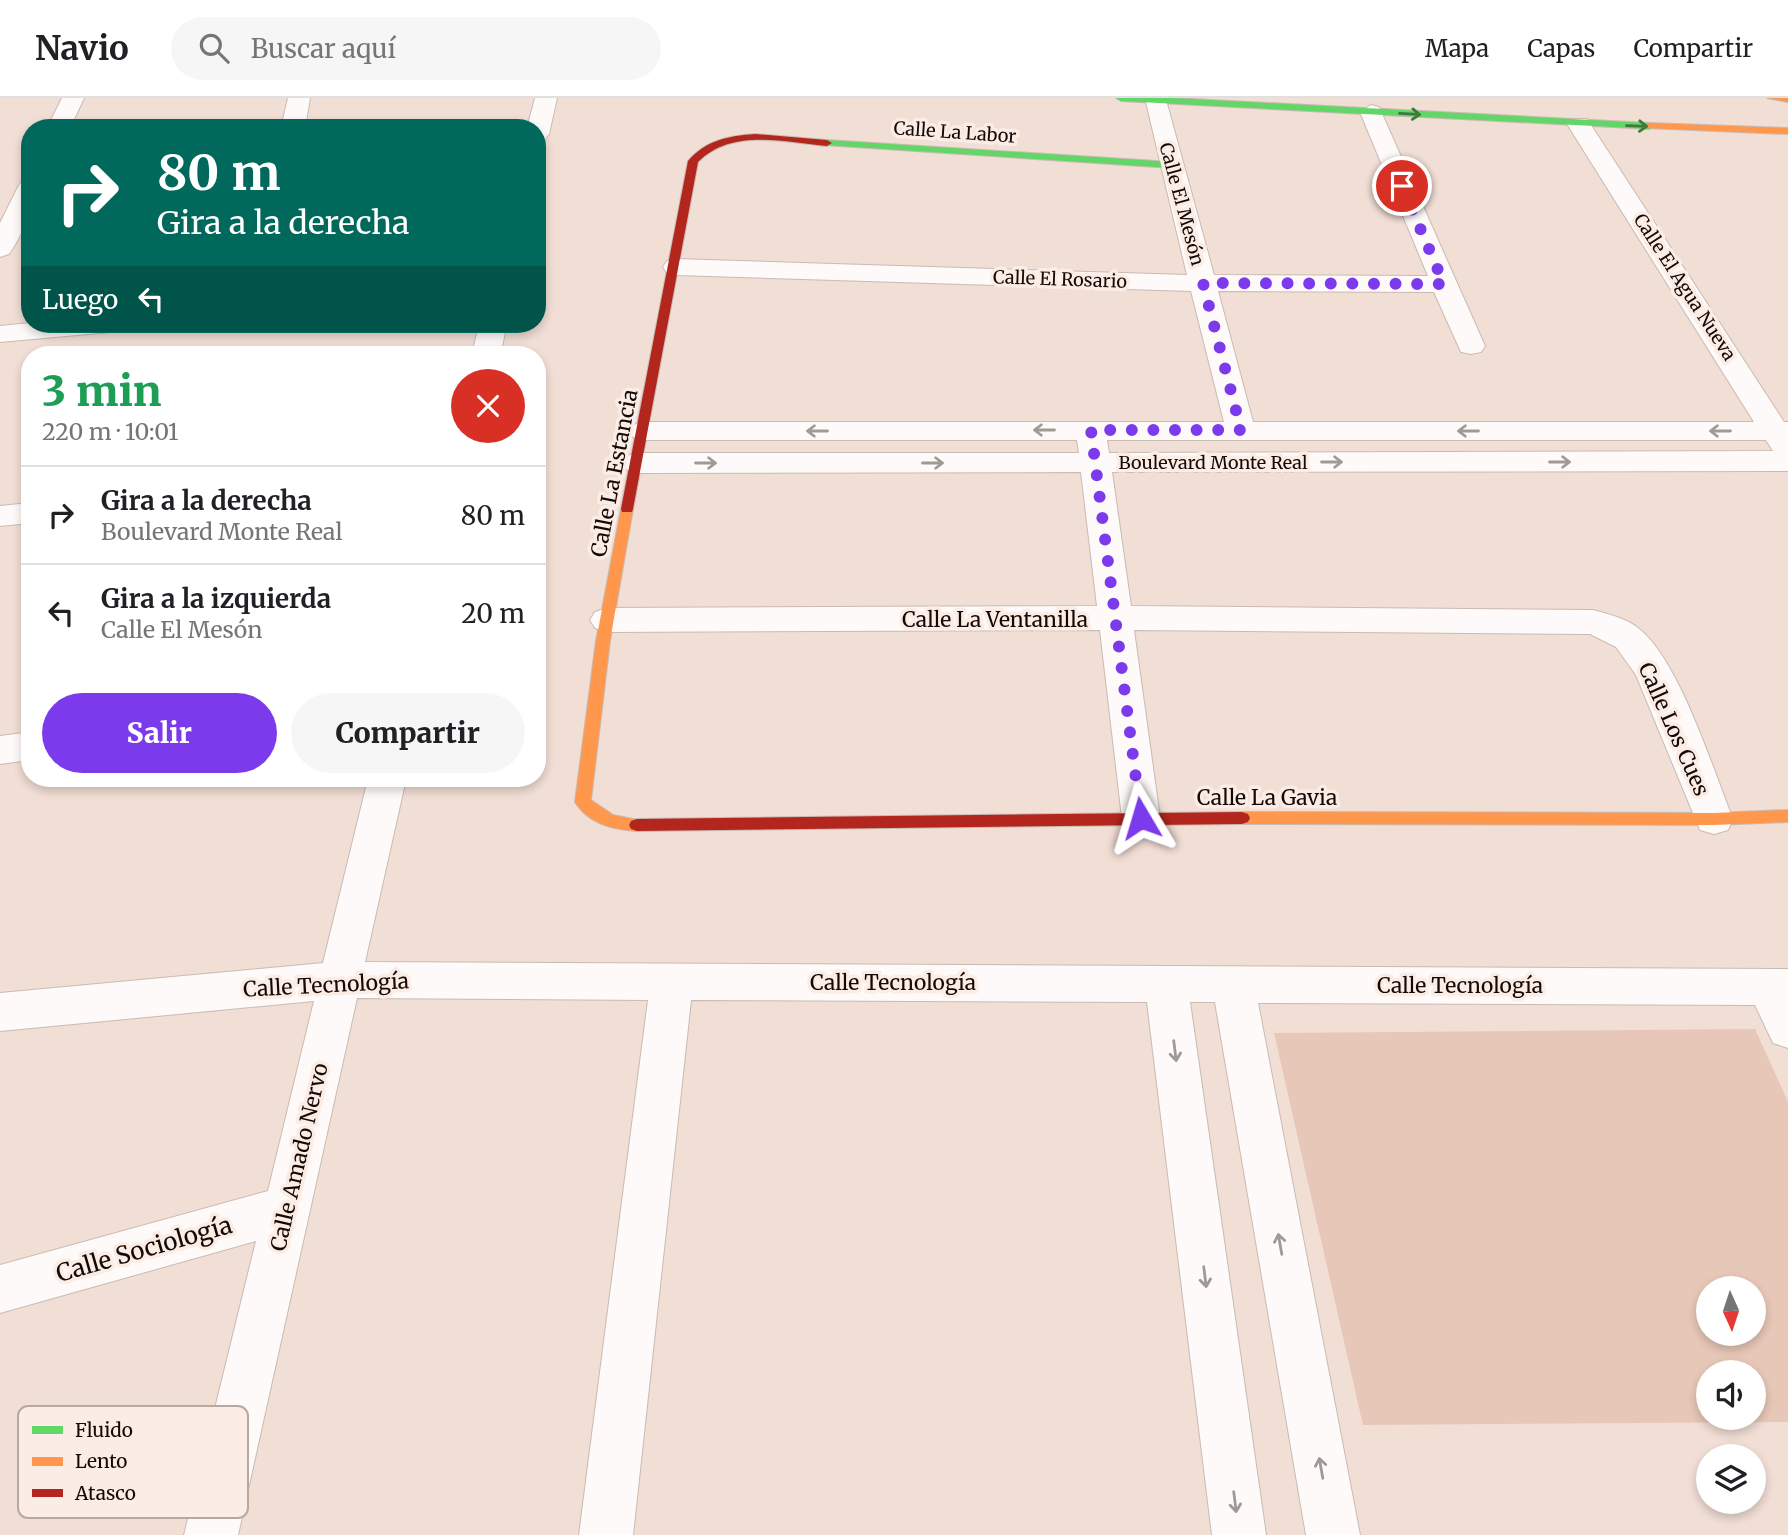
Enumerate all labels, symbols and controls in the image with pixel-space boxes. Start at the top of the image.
search box [171,17,661,80]
text: Navio [35,28,129,69]
icon: search [195,29,233,67]
text: Buscar aquí [251,32,396,65]
text: Mapa [1425,33,1489,64]
text: Capas [1527,33,1595,64]
text: Compartir [1633,33,1753,64]
one-way arrow [1398,108,1420,121]
street label: Calle La Labor [893,116,1017,148]
one-way arrow [1625,119,1648,133]
street label: Calle El Mesón [1155,140,1209,268]
text: 80 m [157,142,280,203]
icon: right [42,147,133,238]
pin [1372,156,1432,216]
icon: arrive [1383,167,1421,205]
text: Gira a la derecha [157,203,410,243]
street label: Calle El Agua Nueva [1629,209,1741,365]
street label: Calle El Rosario [993,265,1127,293]
icon: left [132,280,170,318]
text: Luego [42,283,118,316]
text: 3 min [42,365,162,417]
button: close [451,369,525,443]
street label: Calle La Estancia [585,387,643,559]
text: 220 m · 10:01 [42,417,179,446]
one-way arrow [1033,423,1056,437]
one-way arrow [806,424,829,438]
one-way arrow [1457,424,1480,438]
one-way arrow [1709,424,1732,438]
street label: Boulevard Monte Real [1118,451,1308,474]
one-way arrow [1321,455,1344,469]
one-way arrow [1548,455,1571,469]
one-way arrow [694,456,717,470]
one-way arrow [922,456,945,470]
text: Gira a la derecha [101,484,312,517]
icon: right [42,496,80,534]
text: 80 m [461,499,525,532]
text: Boulevard Monte Real [101,517,343,546]
text: Gira a la izquierda [101,582,331,615]
icon: left [42,594,80,632]
text: 20 m [461,597,525,630]
street label: Calle La Ventanilla [902,606,1088,633]
text: Calle El Mesón [101,615,263,644]
street label: Calle Los Cues [1633,658,1715,800]
button: Salir [42,693,277,773]
button: Compartir [291,693,525,773]
position arrow [1104,781,1178,855]
street label: Calle La Gavia [1197,784,1337,811]
street label: Calle Tecnología [242,967,410,1003]
street label: Calle Tecnología [810,969,976,996]
street label: Calle Tecnología [1377,972,1543,999]
one-way arrow [1169,1039,1182,1062]
street label: Calle Amado Nervo [264,1060,334,1254]
street label: Calle Sociología [52,1209,236,1289]
one-way arrow [1273,1233,1286,1256]
one-way arrow [1198,1265,1211,1288]
north arrow [1696,1276,1766,1346]
map controls [1696,1276,1766,1514]
button: sound [1696,1360,1766,1430]
legend [18,1406,248,1518]
text: Fluido [75,1418,133,1442]
button: layers [1696,1444,1766,1514]
text: Lento [75,1449,127,1473]
one-way arrow [1314,1457,1327,1480]
text: Atasco [74,1481,136,1505]
one-way arrow [1228,1490,1241,1513]

